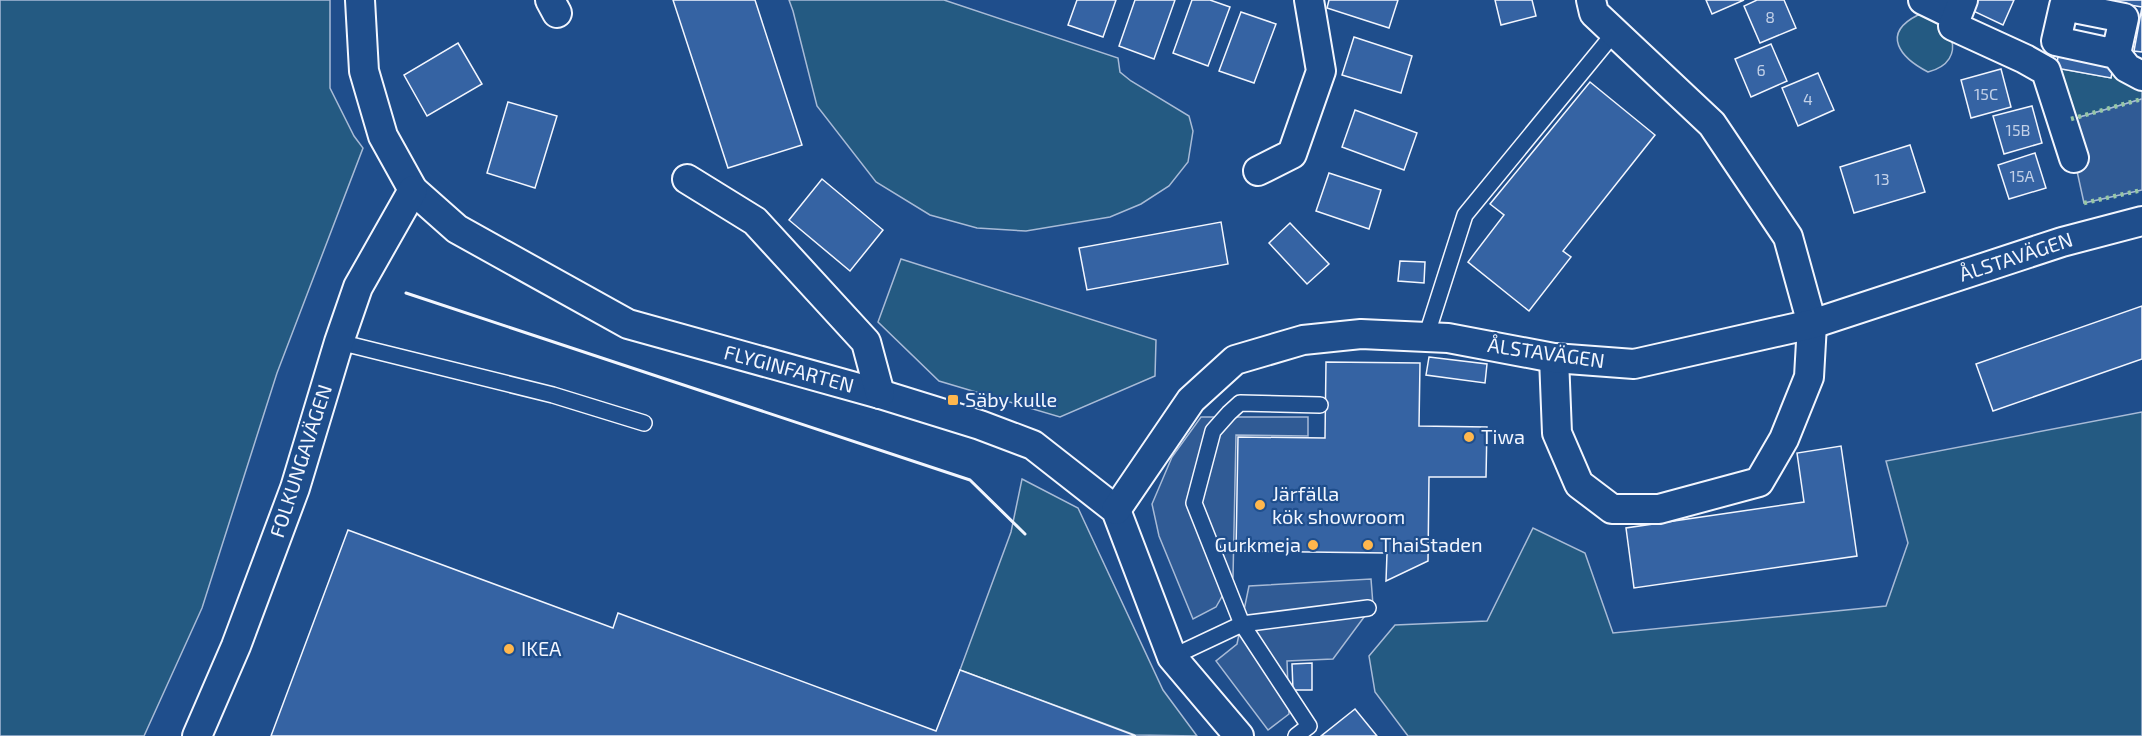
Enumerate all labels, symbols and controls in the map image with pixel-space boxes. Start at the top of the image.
house number: 8 [1765,7,1775,26]
house number: 6 [1756,60,1766,79]
house number: 15C [1974,84,1998,103]
house number: 4 [1803,89,1813,108]
house number: 15B [2006,120,2030,139]
house number: 15A [2010,166,2034,185]
house number: 13 [1874,169,1890,188]
street label: ÅLSTAVÄGEN [1956,226,2075,286]
street label: ÅLSTAVÄGEN [1486,332,1606,372]
street label: FLYGINFARTEN [722,339,857,397]
street label: FOLKUNGAVÄGEN [264,381,336,540]
place label: Säby kulle [965,387,1057,411]
marker: Säby kulle [946,393,960,407]
place label: Tiwa [1481,424,1525,448]
marker: Tiwa [1462,430,1476,444]
place label: Järfälla kök showroom [1272,481,1405,528]
marker: Järfälla kök showroom [1253,498,1267,512]
place label: Gurkmeja [1215,532,1301,556]
place label: ThaiStaden [1380,532,1483,556]
marker: Gurkmeja [1306,538,1320,552]
marker: ThaiStaden [1361,538,1375,552]
place label: IKEA [521,636,562,660]
marker: IKEA [502,642,516,656]

